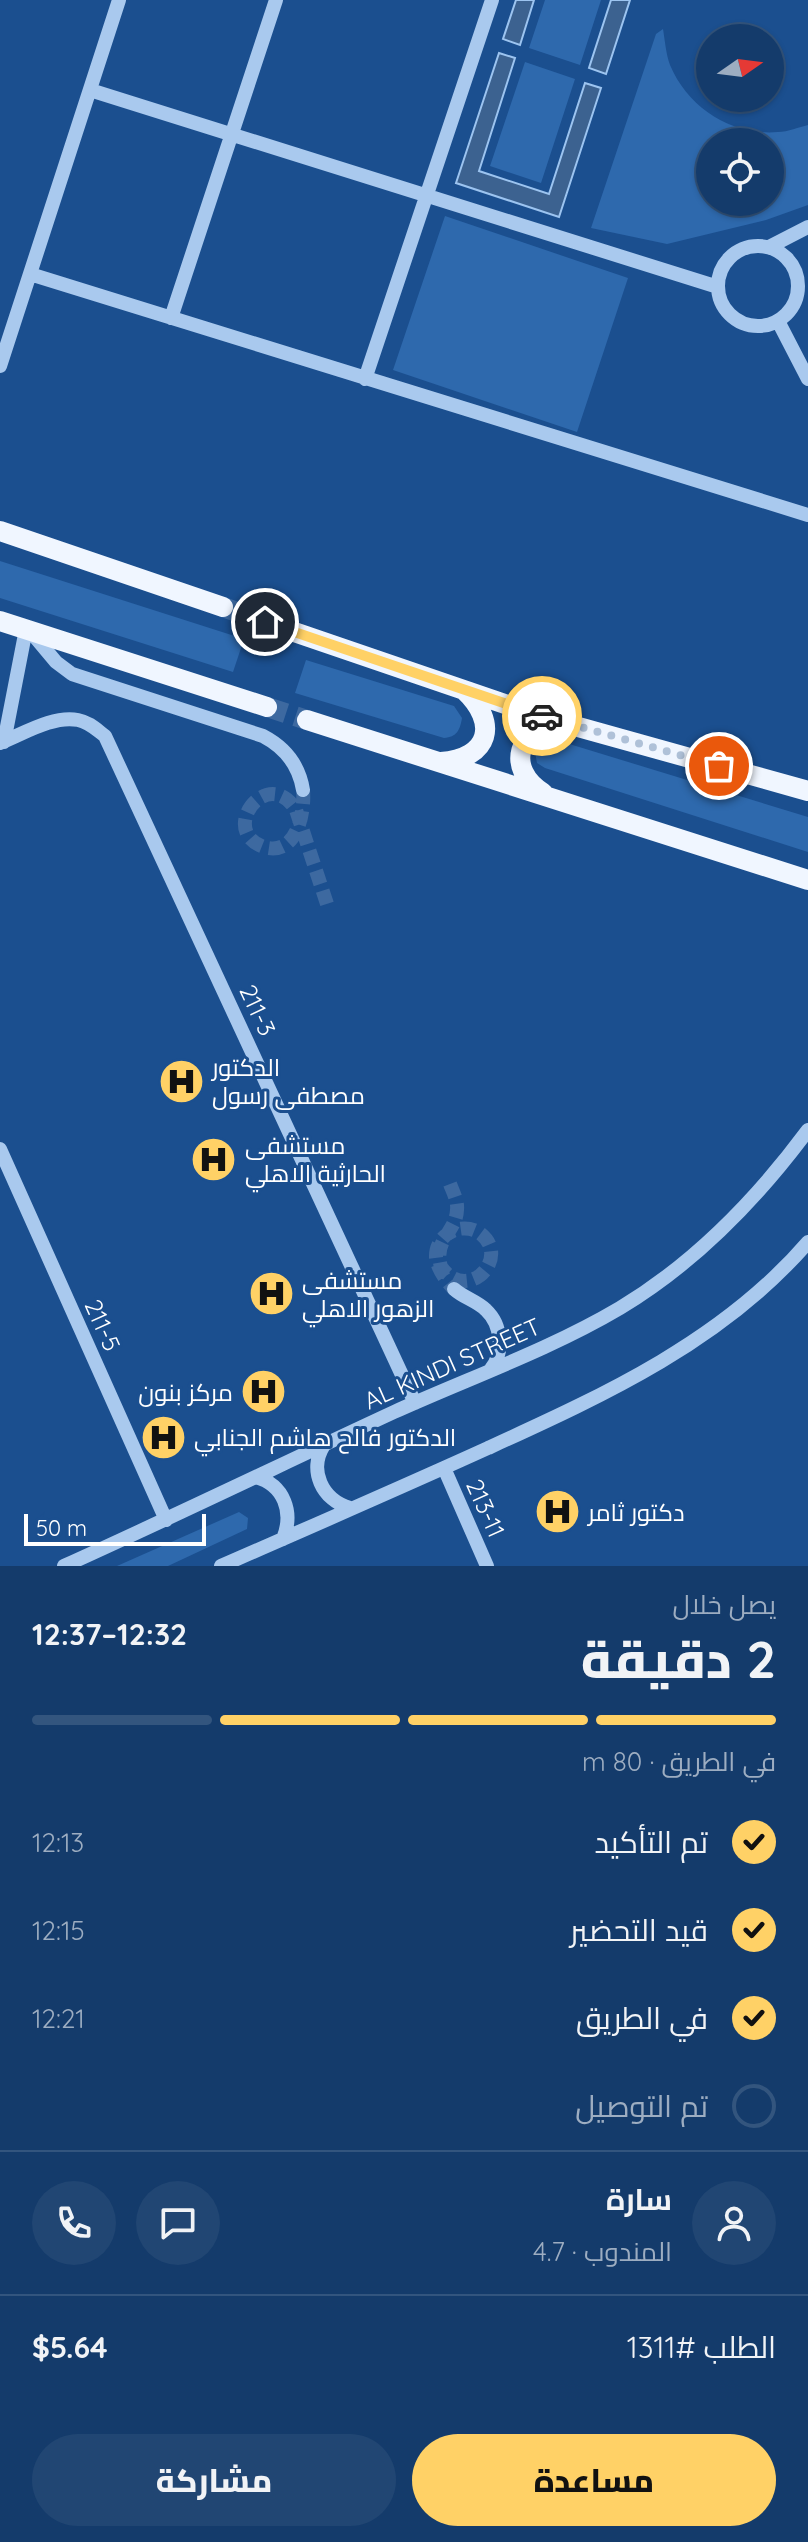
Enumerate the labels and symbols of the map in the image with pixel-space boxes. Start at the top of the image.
north arrow [696,24,784,112]
pin [231,588,299,656]
courier [502,676,582,756]
pin [685,732,753,800]
street label: 211-3 [233,980,283,1040]
place label: الدكتور مصطفى رسول [210,1052,365,1110]
hospital icon: الدكتور مصطفى رسول [157,1057,205,1105]
place label: مستشفى الحارثية الاهلي [245,1130,386,1193]
hospital icon: مستشفى الحارثية الاهلي [190,1135,238,1183]
place label: مستشفى الزهور الاهلي [302,1265,434,1328]
hospital icon: مستشفى الزهور الاهلي [247,1270,295,1318]
street label: 211-5 [78,1294,128,1356]
street label: AL KINDI STREET [359,1311,545,1415]
hospital icon: مركز بنون [240,1368,288,1416]
place label: مركز بنون [138,1377,233,1407]
hospital icon: الدكتور فالح هاشم الجنابي [139,1413,187,1461]
place label: الدكتور فالح هاشم الجنابي [194,1422,456,1457]
street label: 213-11 [460,1474,512,1542]
hospital icon: دكتور ثامر [533,1488,581,1536]
place label: دكتور ثامر [586,1497,684,1527]
scale bar [24,1510,206,1546]

